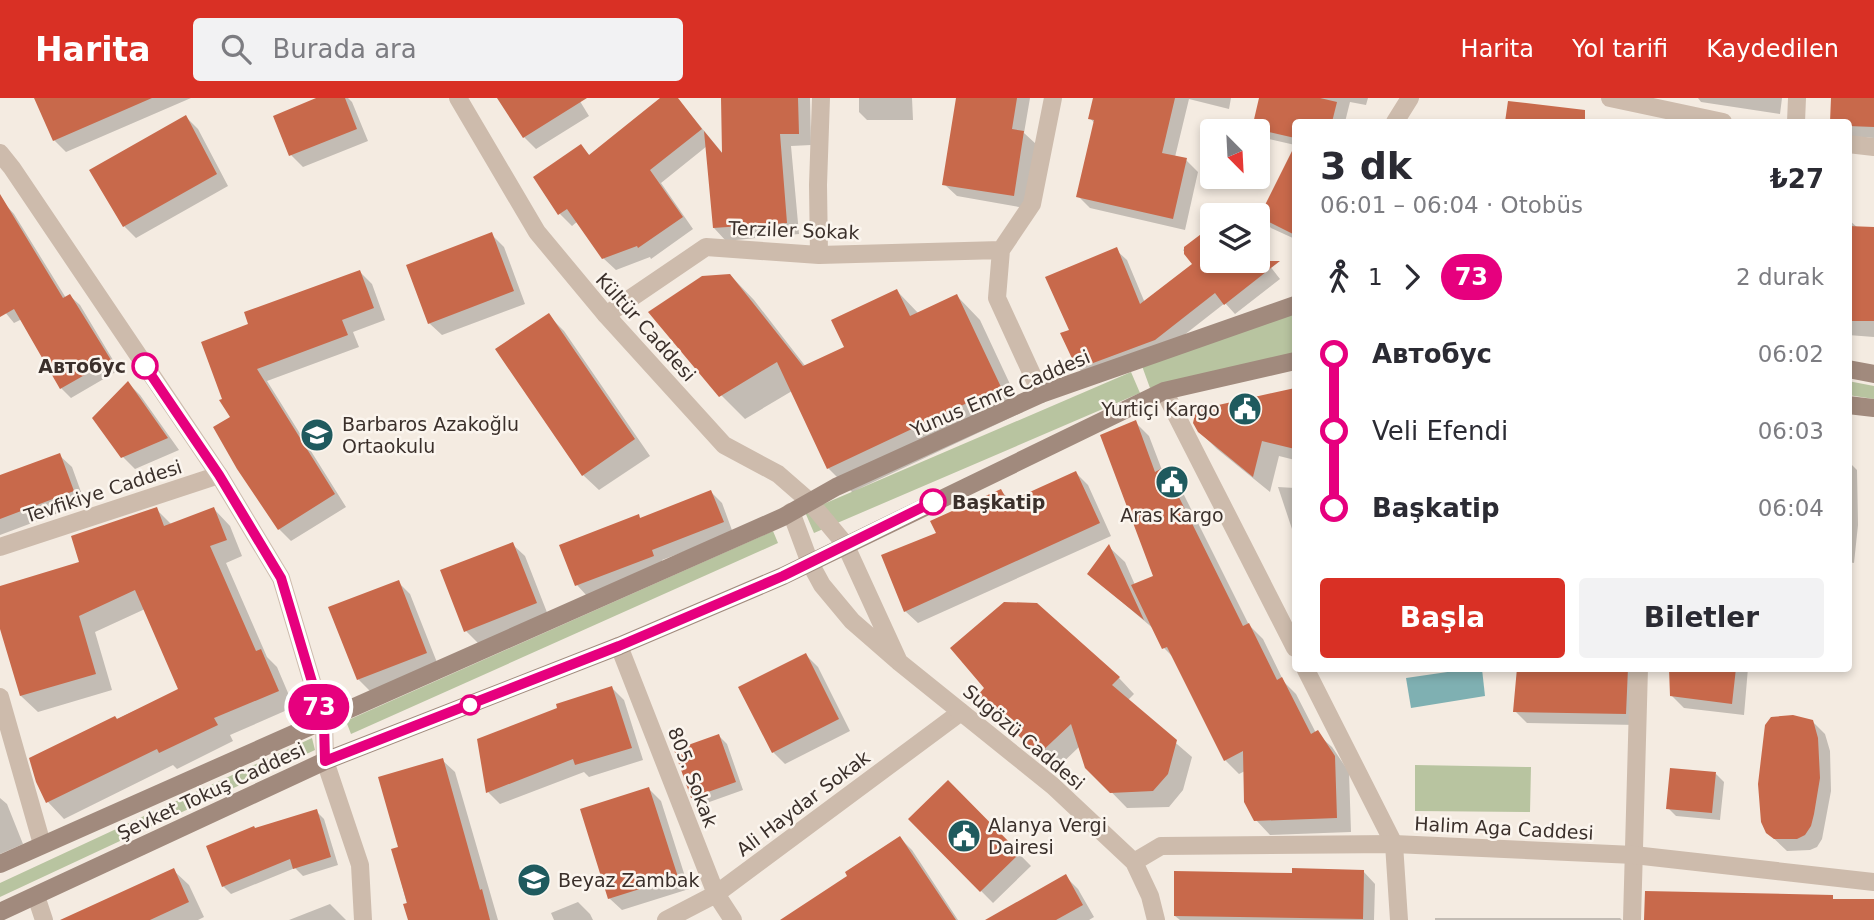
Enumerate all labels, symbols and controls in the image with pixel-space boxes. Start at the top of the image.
search box [193,18,683,81]
text: Harita [35,30,151,69]
icon: search [217,30,255,68]
text: Burada ara [273,34,417,64]
text: Harita [1461,35,1534,63]
text: Yol tarifi [1572,35,1668,63]
text: Kaydedilen [1706,35,1839,63]
north arrow [1200,119,1270,189]
map controls [1200,119,1270,273]
text: 3 dk [1320,144,1412,188]
text: ₺27 [1770,164,1824,194]
text: 06:01 – 06:04 · Otobüs [1320,192,1583,218]
button: layers [1200,203,1270,273]
street label: Terziler Sokak [727,217,860,243]
icon: walk [1320,258,1358,296]
icon: forward [1393,258,1431,296]
text: 73 [1455,263,1488,291]
text: 1 [1368,264,1383,290]
text: 2 durak [1736,264,1824,290]
street label: Kültür Caddesi [592,268,700,386]
text: Автобус [1372,339,1492,369]
text: 06:02 [1758,341,1824,367]
street label: Yunus Emre Caddesi [906,345,1093,441]
marker: Автобус [132,353,158,379]
place label: Автобус [38,355,126,377]
public building icon: Yurtiçi Kargo [1226,390,1264,428]
place label: Yurtiçi Kargo [1100,398,1220,420]
place label: Barbaros Azakoğlu Ortaokulu [342,413,519,457]
school or university icon: Barbaros Azakoğlu Ortaokulu [298,416,336,454]
text: Veli Efendi [1372,416,1508,446]
text: 06:03 [1758,418,1824,444]
street label: Tevfikiye Caddesi [20,455,185,527]
public building icon: Aras Kargo [1153,463,1191,501]
marker: Başkatip [920,489,946,515]
place label: Başkatip [952,491,1045,513]
text: Başkatip [1372,493,1500,523]
text: 06:04 [1758,495,1824,521]
place label: Aras Kargo [1120,504,1224,526]
button: Başla [1320,578,1565,658]
button: Biletler [1579,578,1824,658]
street label: Sugözü Caddesi [959,680,1089,794]
line badge: 73 [288,684,350,730]
text: 73 [302,693,336,721]
unlabelled marker [460,695,480,715]
street label: 805. Sokak [664,724,722,830]
street label: Şevket Tokuş Caddesi [114,738,308,844]
street label: Ali Haydar Sokak [732,746,874,860]
street label: Halim Aga Caddesi [1414,812,1594,844]
place label: Alanya Vergi Dairesi [988,814,1107,858]
public building icon: Alanya Vergi Dairesi [945,817,983,855]
school or university icon: Beyaz Zambak [515,861,553,899]
place label: Beyaz Zambak [558,869,700,891]

